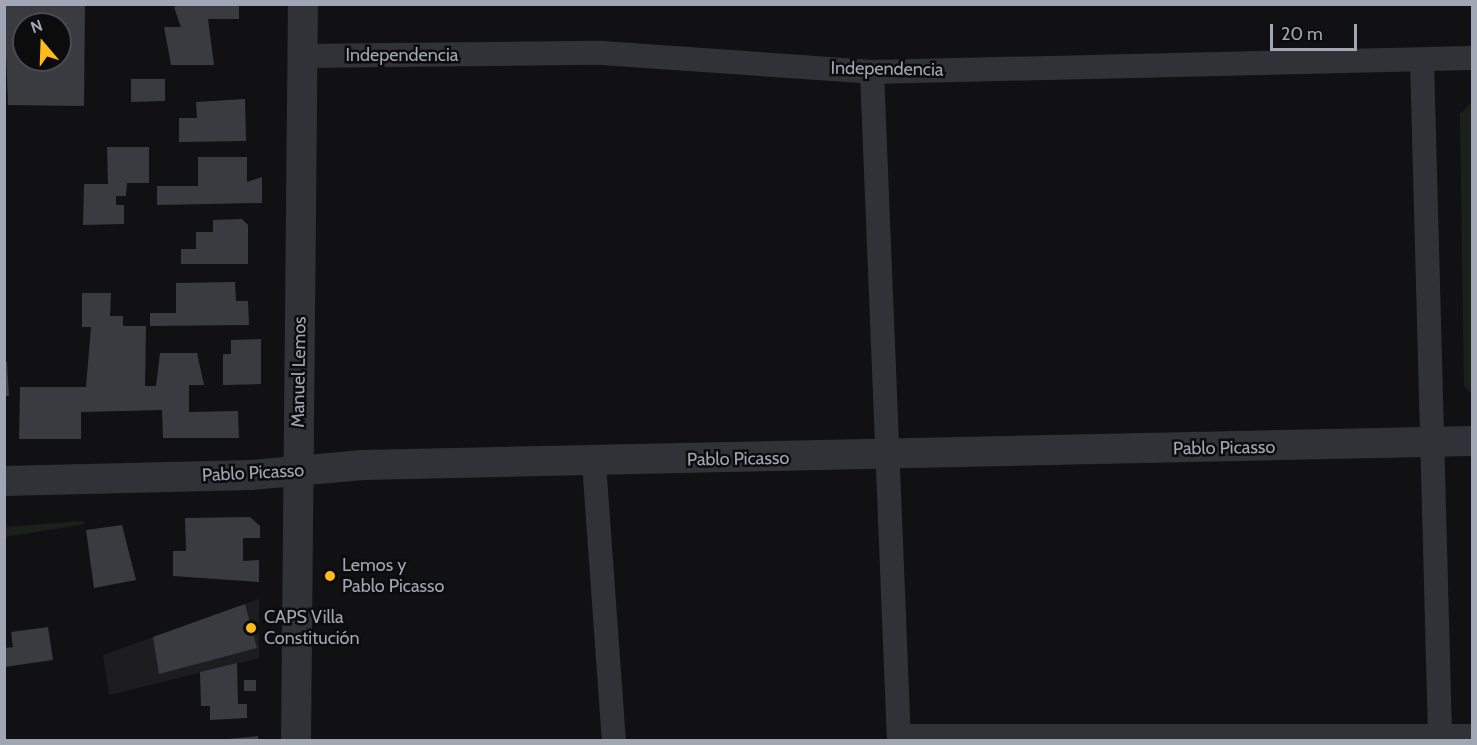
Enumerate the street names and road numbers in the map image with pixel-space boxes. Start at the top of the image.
street label: Independencia [346,44,458,66]
street label: Independencia [830,57,944,81]
street label: Manuel Lemos [287,316,311,428]
street label: Pablo Picasso [1173,436,1275,460]
street label: Pablo Picasso [687,447,789,471]
street label: Pablo Picasso [201,460,305,486]

